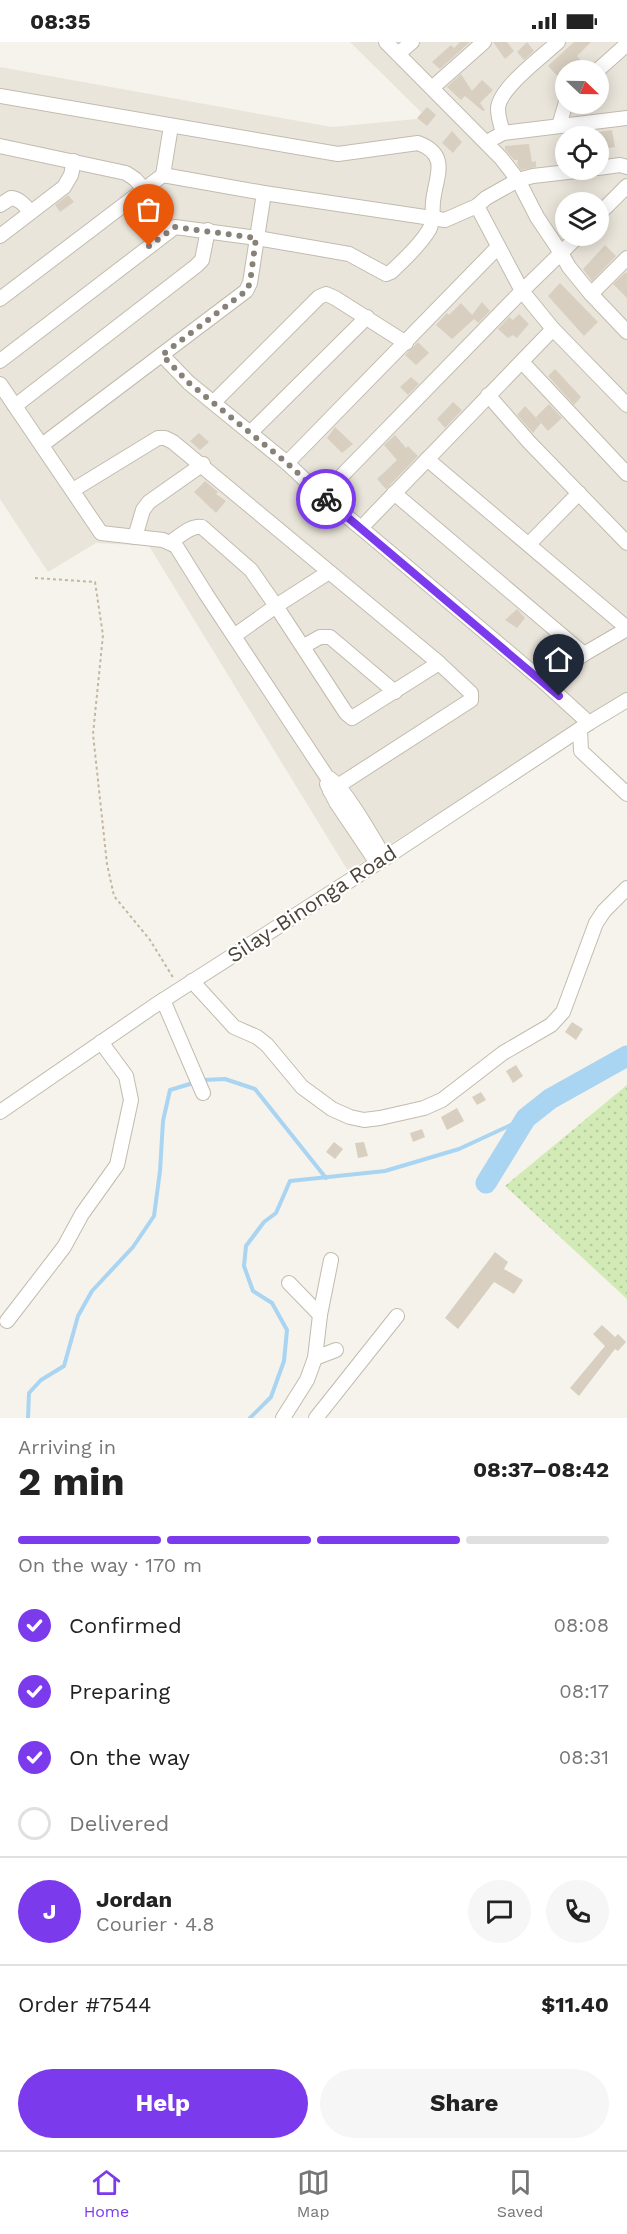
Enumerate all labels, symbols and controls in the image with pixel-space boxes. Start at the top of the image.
text: 08:35 [30,9,90,34]
north arrow [555,60,609,114]
map controls [555,60,609,246]
button: locate [555,126,609,180]
pin [123,184,174,246]
button: layers [555,192,609,246]
icon: bag [132,193,165,226]
courier [296,469,356,529]
icon: bike [310,483,343,516]
pin [533,634,584,696]
icon: home [542,643,575,676]
street label: Silay-Binonga Road [222,840,401,968]
text: Arriving in [18,1435,116,1459]
text: 08:37–08:42 [473,1457,609,1482]
text: 2 min [18,1459,125,1504]
text: On the way · 170 m [18,1553,202,1577]
icon: check [18,1609,51,1642]
text: Confirmed [69,1613,182,1638]
text: 08:08 [554,1613,609,1637]
icon: check [18,1675,51,1708]
text: Preparing [69,1679,170,1704]
text: 08:17 [559,1679,609,1703]
icon: check [18,1741,51,1774]
text: On the way [69,1745,190,1770]
text: 08:31 [559,1745,609,1769]
text: Delivered [69,1811,169,1836]
button: chat [468,1880,531,1943]
button: phone [546,1880,609,1943]
text: Jordan [96,1887,172,1912]
text: J [43,1899,56,1924]
text: Courier · 4.8 [96,1912,215,1936]
text: Order #7544 [18,1992,152,2017]
text: $11.40 [541,1992,609,2017]
button: Help [18,2069,308,2138]
button: Share [320,2069,609,2138]
tab: Home [84,2166,129,2221]
tab: Map [297,2166,330,2221]
tab: Saved [497,2166,543,2221]

